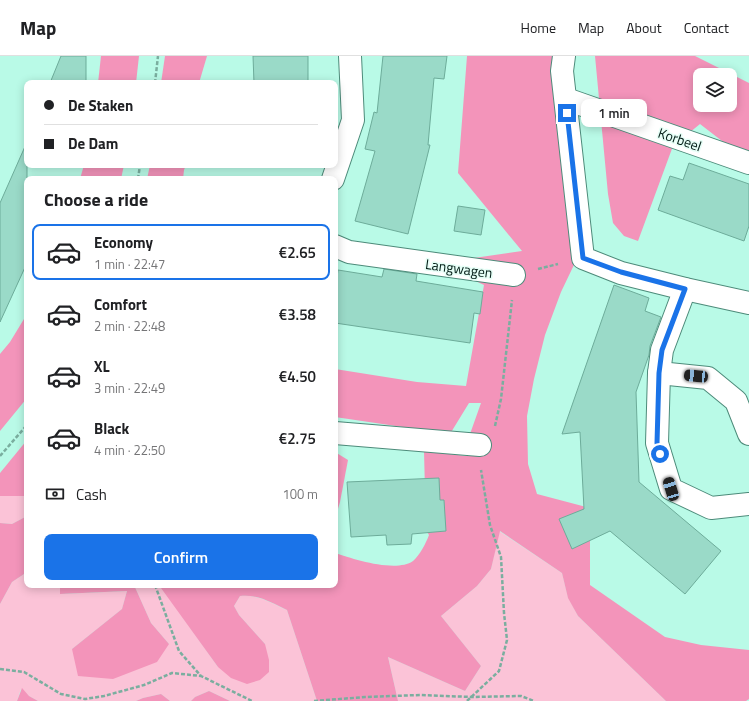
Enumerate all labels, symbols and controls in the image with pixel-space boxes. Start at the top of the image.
text: Map [20,13,56,42]
text: Home [521,17,556,38]
text: Map [578,17,604,38]
text: About [626,17,662,38]
text: Contact [684,17,729,38]
map controls [693,68,737,112]
button: layers [693,68,737,112]
text: De Staken [68,94,133,117]
callout: 1 min [581,99,647,127]
text: 1 min [598,103,630,123]
route end [558,104,576,122]
street label: Korbeel [655,122,705,156]
text: De Dam [68,132,118,155]
text: Choose a ride [44,186,148,213]
text: Economy [94,231,153,254]
icon: car [46,234,82,270]
text: €2.65 [279,241,316,264]
street label: Langwagen [424,253,494,283]
text: 1 min · 22:47 [94,254,165,274]
text: Comfort [94,293,147,316]
icon: car [46,296,82,332]
text: €3.58 [279,303,316,326]
text: 2 min · 22:48 [94,316,165,336]
text: XL [94,355,110,378]
icon: car [46,358,82,394]
text: €4.50 [279,365,316,388]
car [684,369,708,383]
text: 3 min · 22:49 [94,378,165,398]
text: Black [94,417,129,440]
icon: car [46,420,82,456]
text: €2.75 [279,427,316,450]
text: 4 min · 22:50 [94,440,165,460]
route start [651,445,669,463]
car [662,476,680,502]
icon: cash [44,483,66,505]
text: Cash [76,483,107,506]
text: 100 m [282,484,318,504]
button: Confirm [44,534,318,580]

